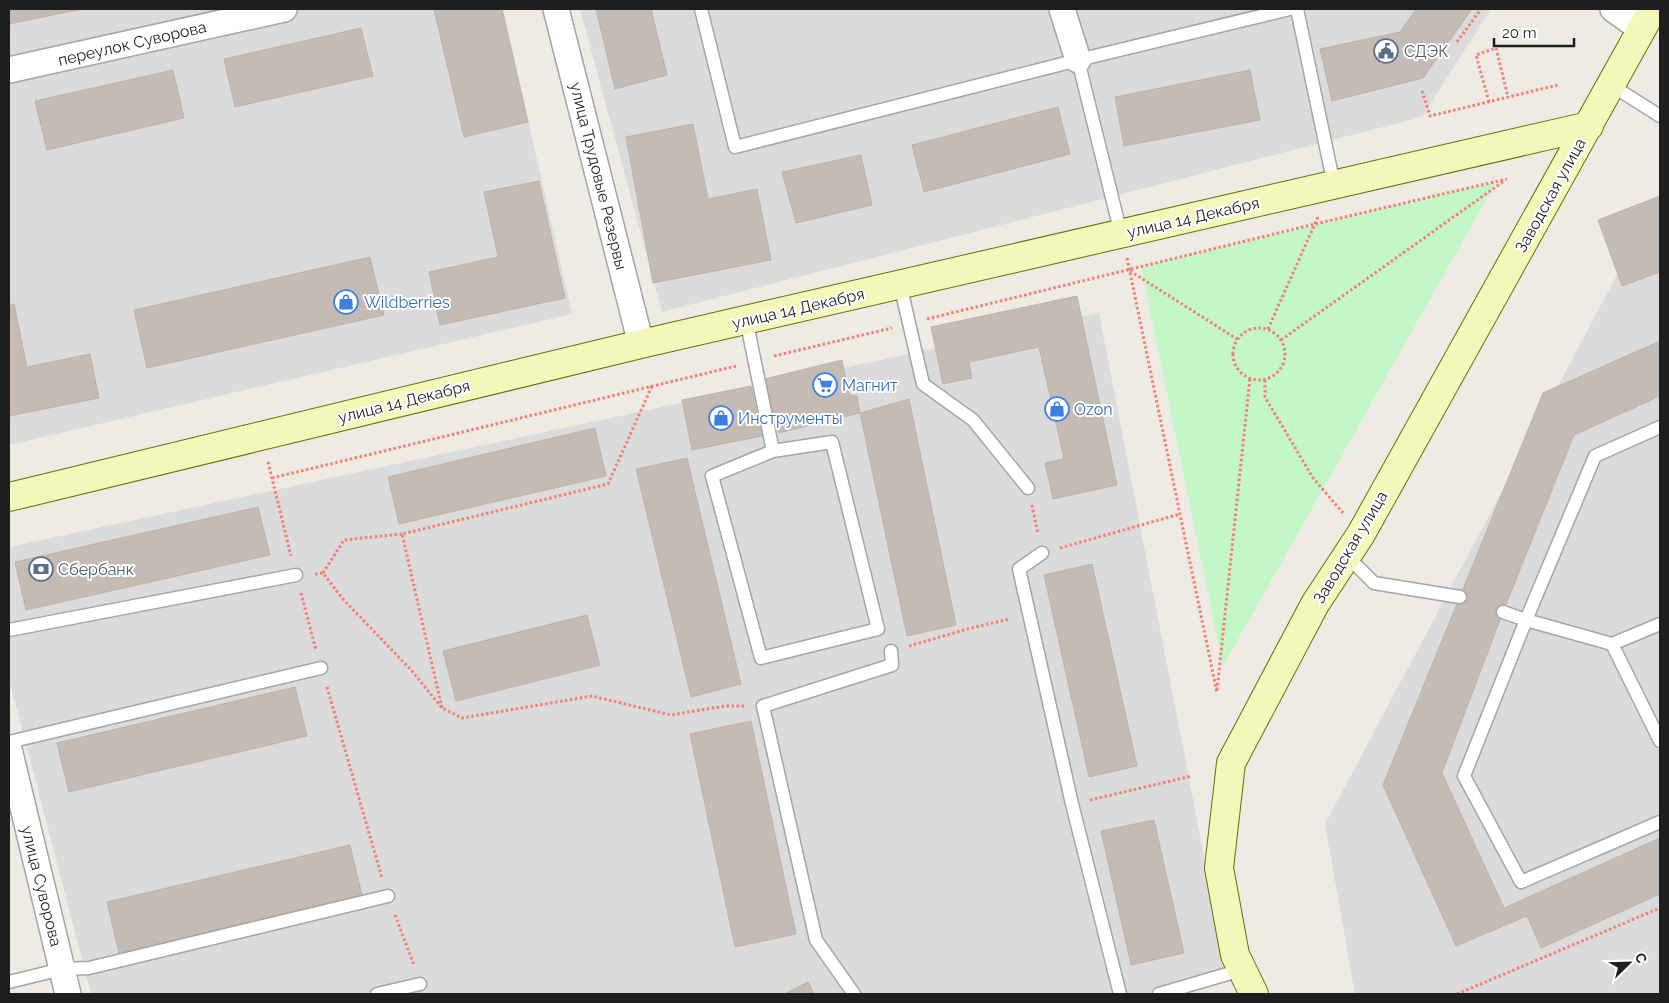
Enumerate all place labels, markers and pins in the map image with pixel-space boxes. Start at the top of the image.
public building icon: СДЭК [1373,38,1399,64]
place label: СДЭК [1404,42,1448,61]
shop icon: Wildberries [333,289,359,315]
place label: Wildberries [364,293,450,312]
supermarket icon: Магнит [812,372,838,398]
place label: Магнит [842,376,898,395]
shop icon: Ozon [1044,396,1070,422]
place label: Ozon [1074,400,1113,419]
shop icon: Инструменты [708,405,734,431]
place label: Инструменты [738,409,843,428]
bank icon: Сбербанк [28,556,54,582]
place label: Сбербанк [58,560,134,579]

